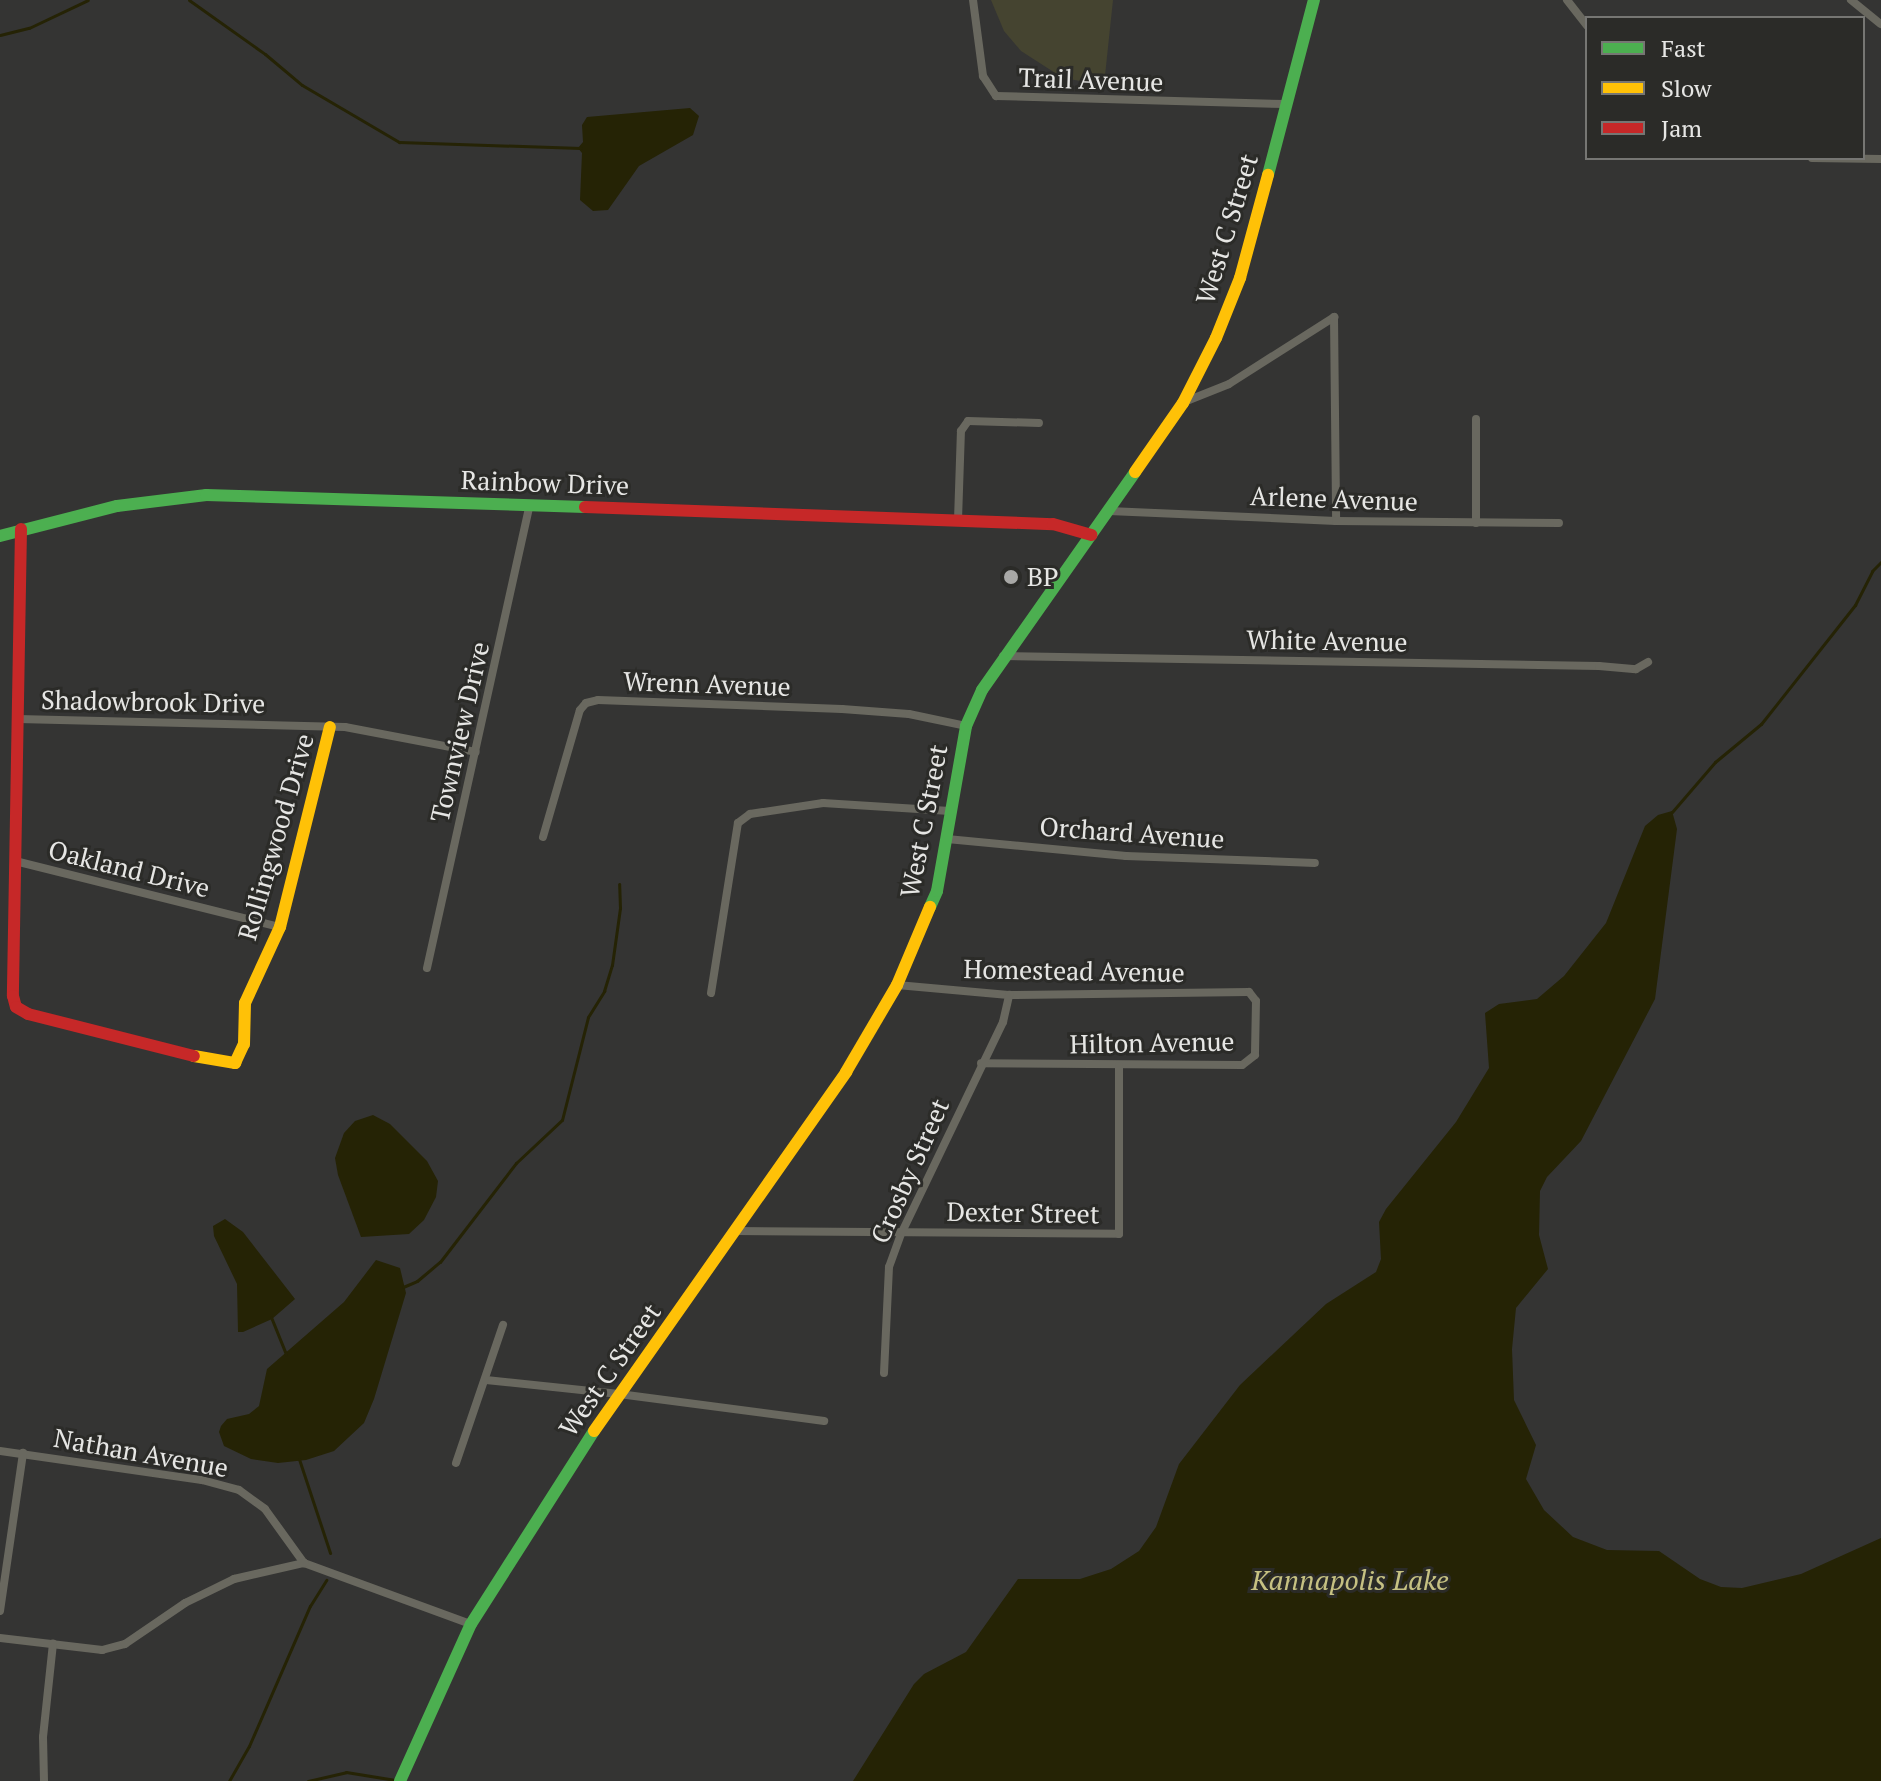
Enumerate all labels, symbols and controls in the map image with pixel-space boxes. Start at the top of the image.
legend [1585,16,1865,160]
text: Fast [1661,32,1705,64]
street label: Trail Avenue [1018,62,1164,98]
text: Slow [1661,72,1712,104]
text: Jam [1661,112,1702,144]
street label: West C Street [1189,150,1265,308]
street label: Rainbow Drive [460,464,630,502]
street label: Arlene Avenue [1249,480,1419,518]
place label: BP [1027,561,1058,593]
marker: BP [1002,568,1020,586]
street label: White Avenue [1246,624,1408,658]
street label: Townview Drive [424,639,496,825]
street label: Wrenn Avenue [623,665,791,703]
street label: Shadowbrook Drive [41,684,265,720]
street label: Rollingwood Drive [232,730,320,944]
street label: West C Street [894,742,954,900]
street label: Orchard Avenue [1038,811,1226,855]
street label: Oakland Drive [45,834,213,904]
street label: Homestead Avenue [963,953,1185,989]
street label: Hilton Avenue [1069,1026,1235,1060]
street label: Crosby Street [864,1094,956,1248]
street label: Dexter Street [946,1196,1100,1230]
street label: West C Street [553,1297,667,1443]
street label: Nathan Avenue [51,1422,231,1484]
water label: Kannapolis Lake [1251,1563,1449,1597]

